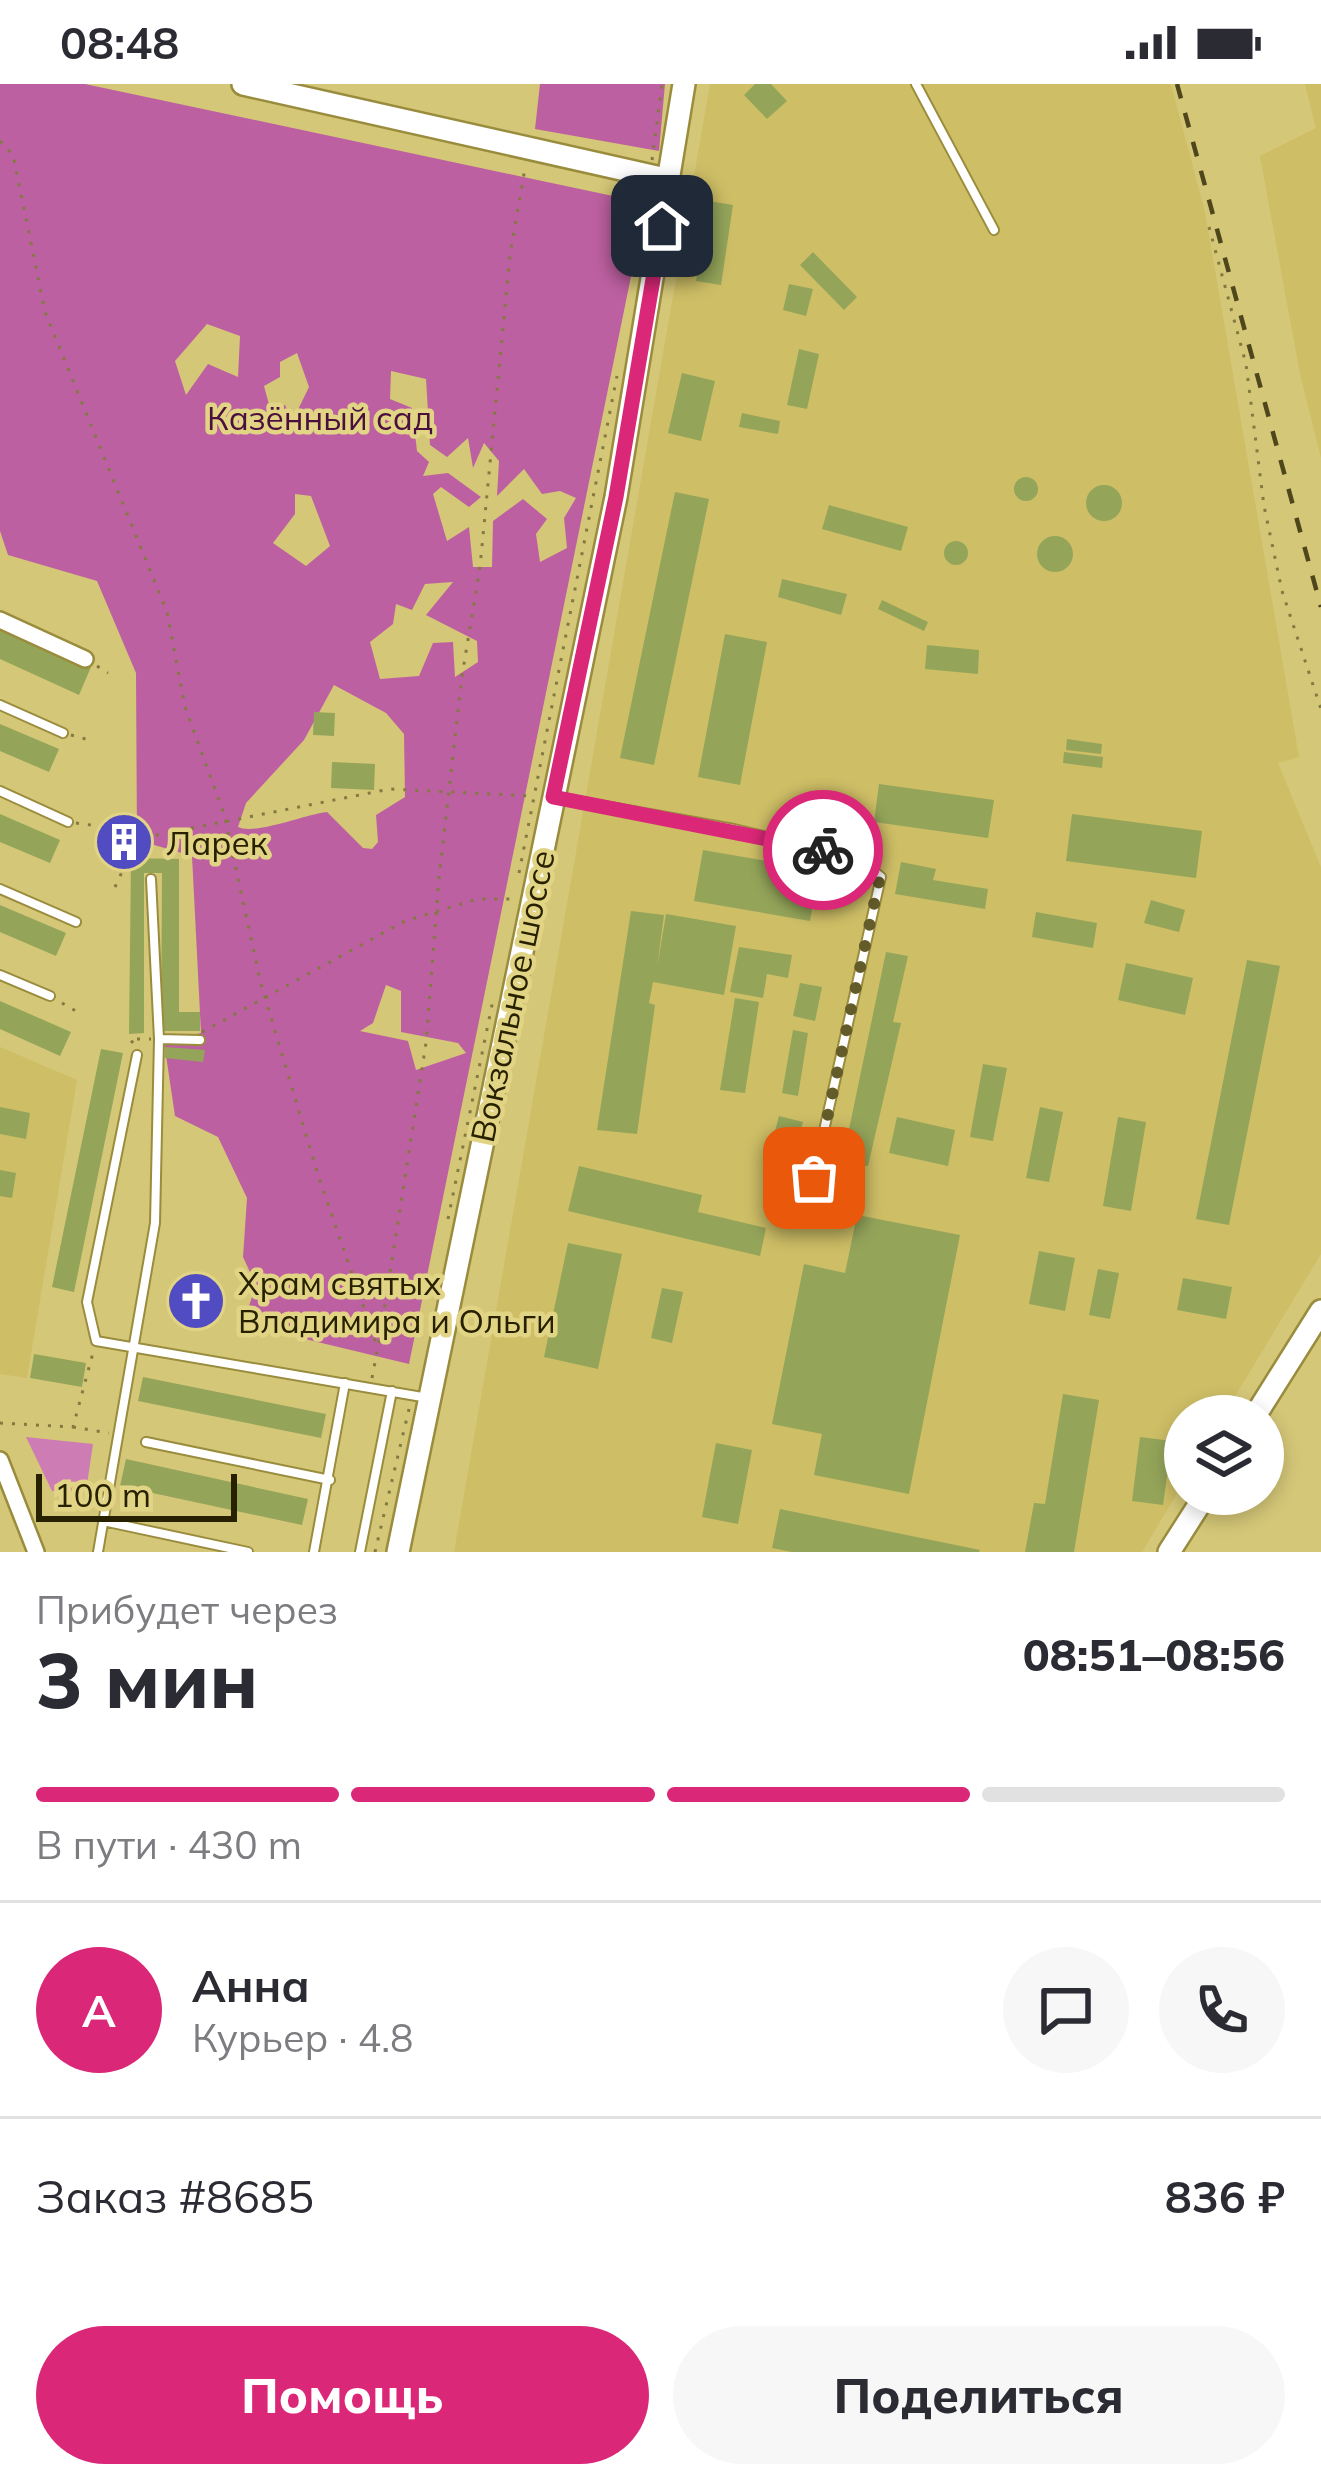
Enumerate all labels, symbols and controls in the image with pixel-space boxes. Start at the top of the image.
text: 08:48 [60,14,179,70]
pin [611,175,713,277]
icon: home [629,193,695,259]
park label: Казённый сад [207,397,433,438]
courier [763,790,883,910]
building icon: Ларек [93,811,155,873]
icon: bike [790,817,856,883]
place label: Ларек [166,822,268,863]
street label: Вокзальное шоссе [461,846,563,1146]
pin [763,1127,865,1229]
icon: bag [781,1145,847,1211]
place label: Храм святых Владимира и Ольги [238,1262,556,1341]
church icon: Храм святых Владимира и Ольги [165,1270,227,1332]
map controls [1164,1395,1284,1515]
button: layers [1164,1395,1284,1515]
scale bar [36,1468,237,1521]
text: 100 m [54,1474,151,1515]
text: Прибудет через [36,1585,338,1634]
text: 08:51–08:56 [1023,1626,1285,1682]
text: 3 мин [36,1630,258,1728]
text: В пути · 430 m [36,1820,302,1869]
button: chat [1003,1947,1129,2073]
button: phone [1159,1947,1285,2073]
text: Анна [192,1957,310,2013]
text: А [82,1982,116,2038]
text: Курьер · 4.8 [192,2013,413,2062]
text: Заказ #8685 [36,2168,314,2224]
text: 836 ₽ [1165,2168,1285,2224]
button: Помощь [36,2326,649,2464]
button: Поделиться [673,2326,1285,2464]

